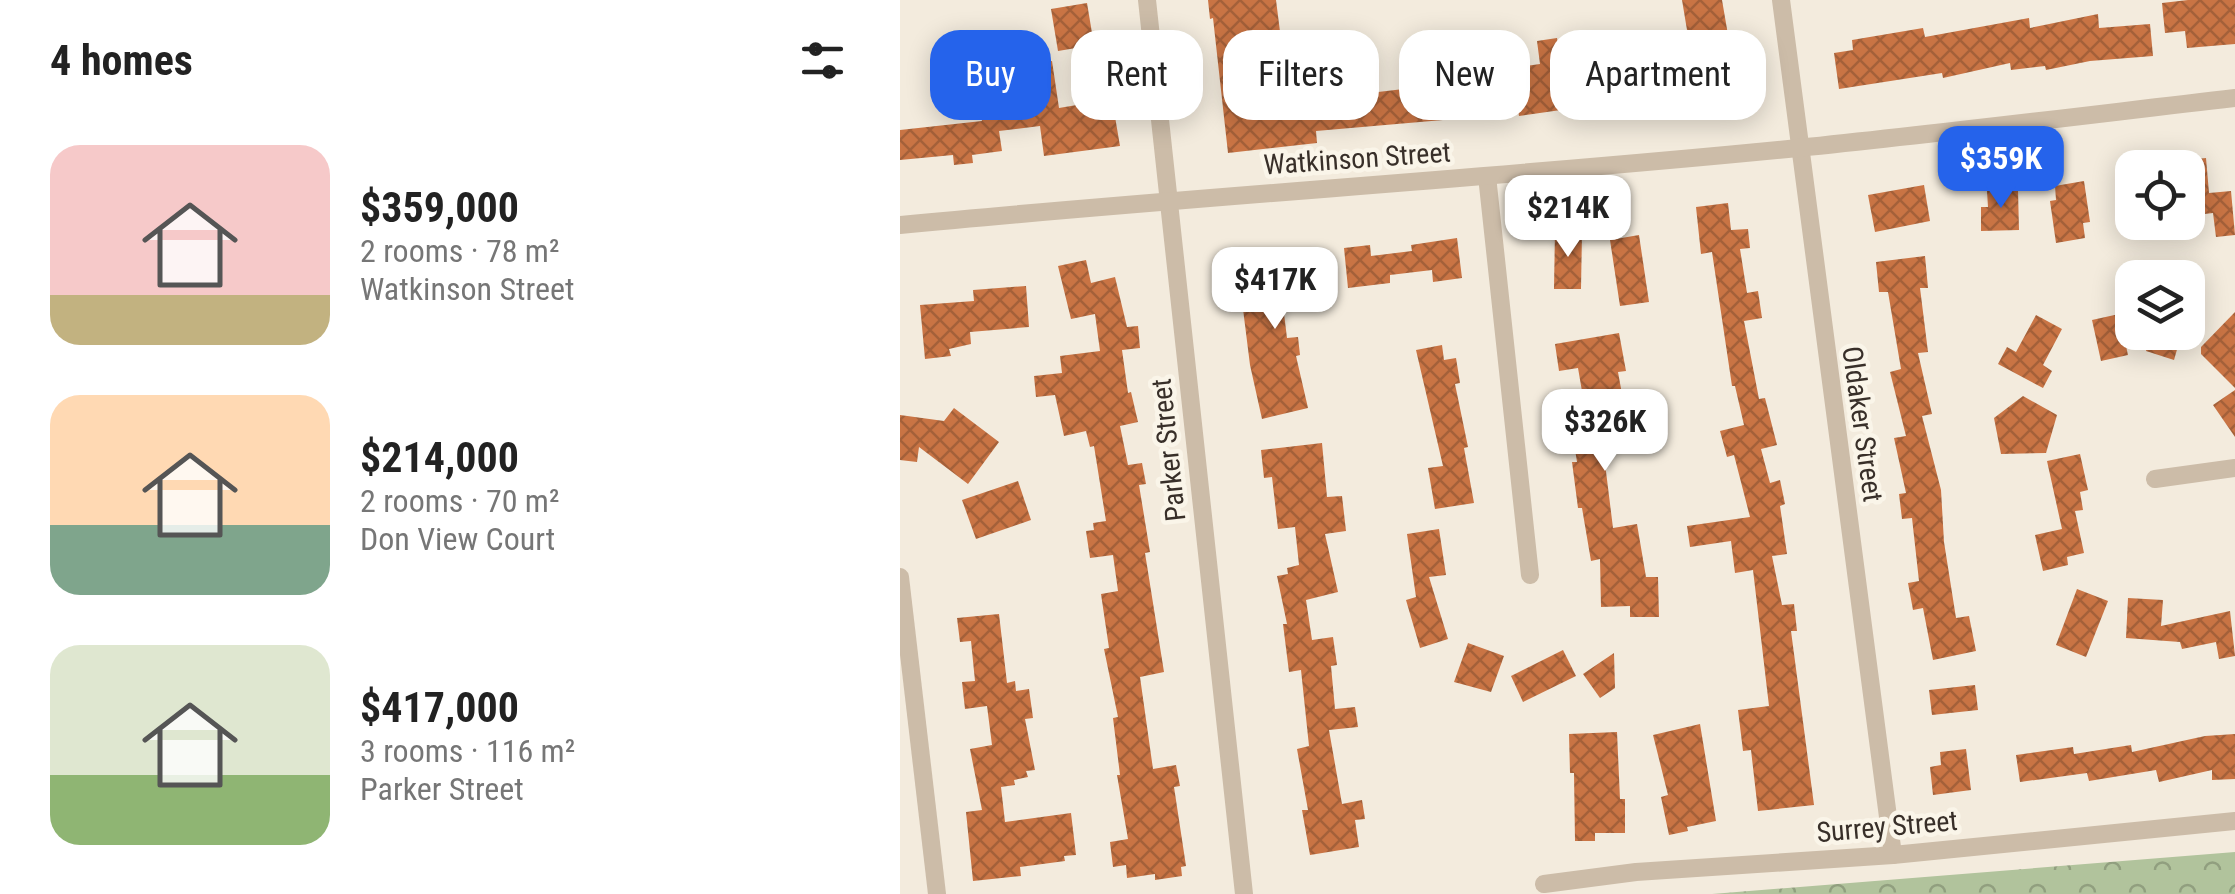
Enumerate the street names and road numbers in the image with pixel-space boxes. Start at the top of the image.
street label: Watkinson Street [1262,135,1452,182]
street label: Oldaker Street [1835,344,1890,504]
street label: Parker Street [1145,377,1192,523]
street label: Surrey Street [1815,804,1959,849]

